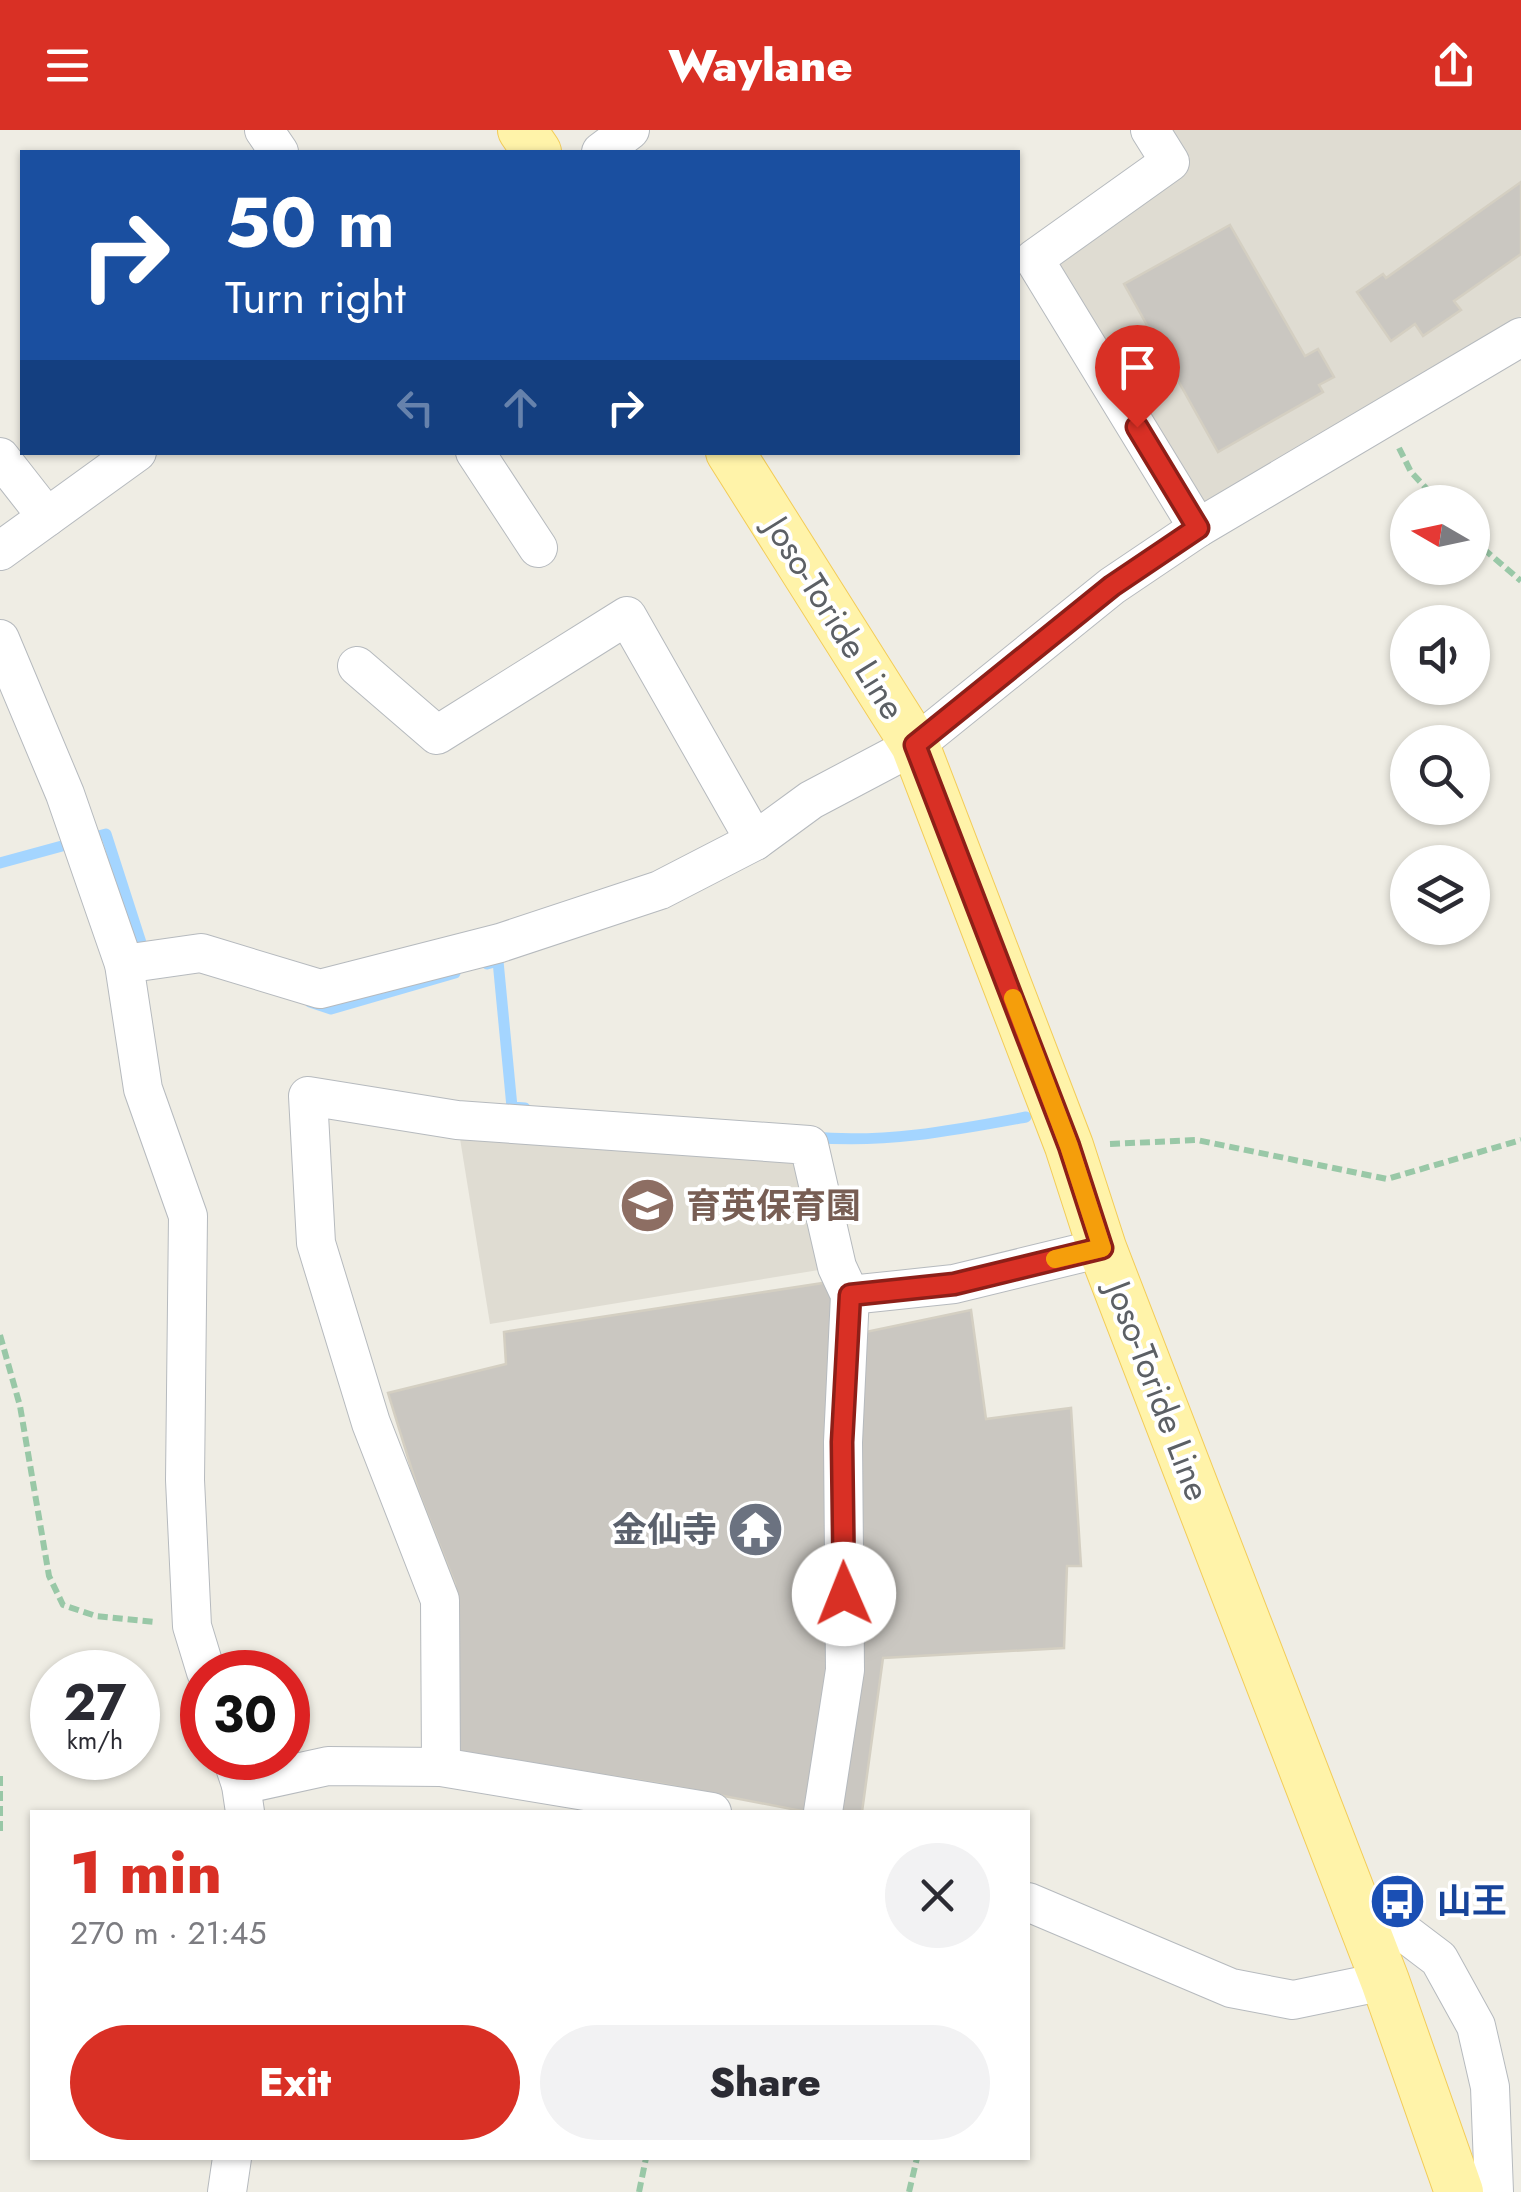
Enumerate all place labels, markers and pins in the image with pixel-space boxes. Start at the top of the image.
pin [1095,325,1180,428]
school or university icon: 育英保育園 [617,1176,677,1236]
place label: 育英保育園 [686,1181,861,1231]
temple icon: 金仙寺 [726,1500,786,1560]
place label: 金仙寺 [612,1505,717,1555]
bus stop icon: 山王 [1368,1871,1428,1931]
place label: 山王 [1437,1876,1507,1926]

